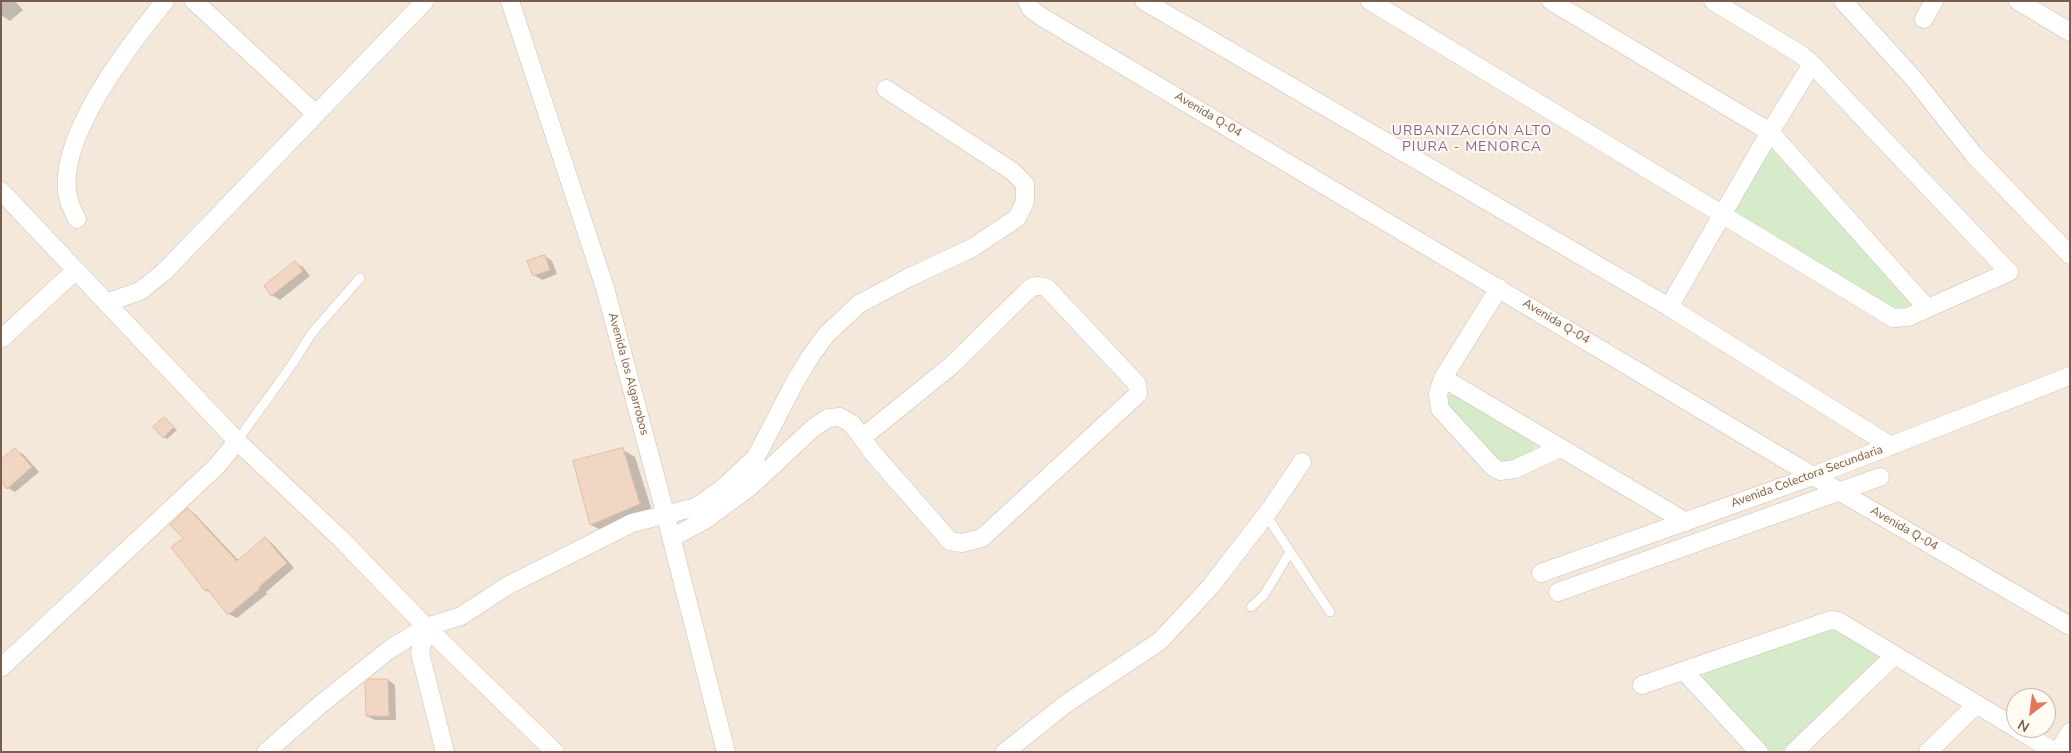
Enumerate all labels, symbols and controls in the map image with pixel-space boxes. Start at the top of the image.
street label: Avenida Q-04 [1172,89,1244,141]
district label: URBANIZACIÓN ALTO PIURA - MENORCA [1390,124,1554,156]
street label: Avenida Q-04 [1520,296,1592,348]
street label: Avenida los Algarrobos [605,311,651,437]
street label: Avenida Colectora Secundaria [1729,443,1885,511]
street label: Avenida Q-04 [1868,504,1940,554]
north arrow [2006,688,2056,738]
text: N [2014,715,2033,736]

